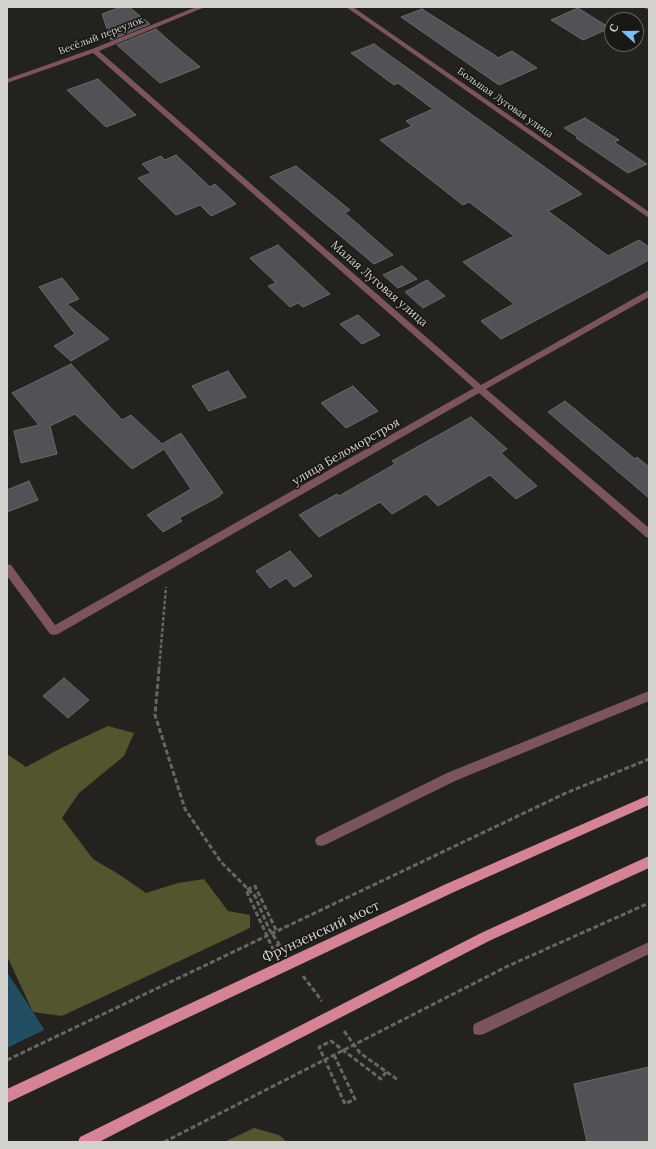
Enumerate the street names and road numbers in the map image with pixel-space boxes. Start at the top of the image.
street label: Весёлый переулок [57,14,145,58]
street label: Большая Луговая улица [455,65,555,141]
street label: Малая Луговая улица [328,238,430,330]
street label: улица Беломорстроя [290,415,402,489]
street label: Фрунзенский мост [260,897,382,967]

